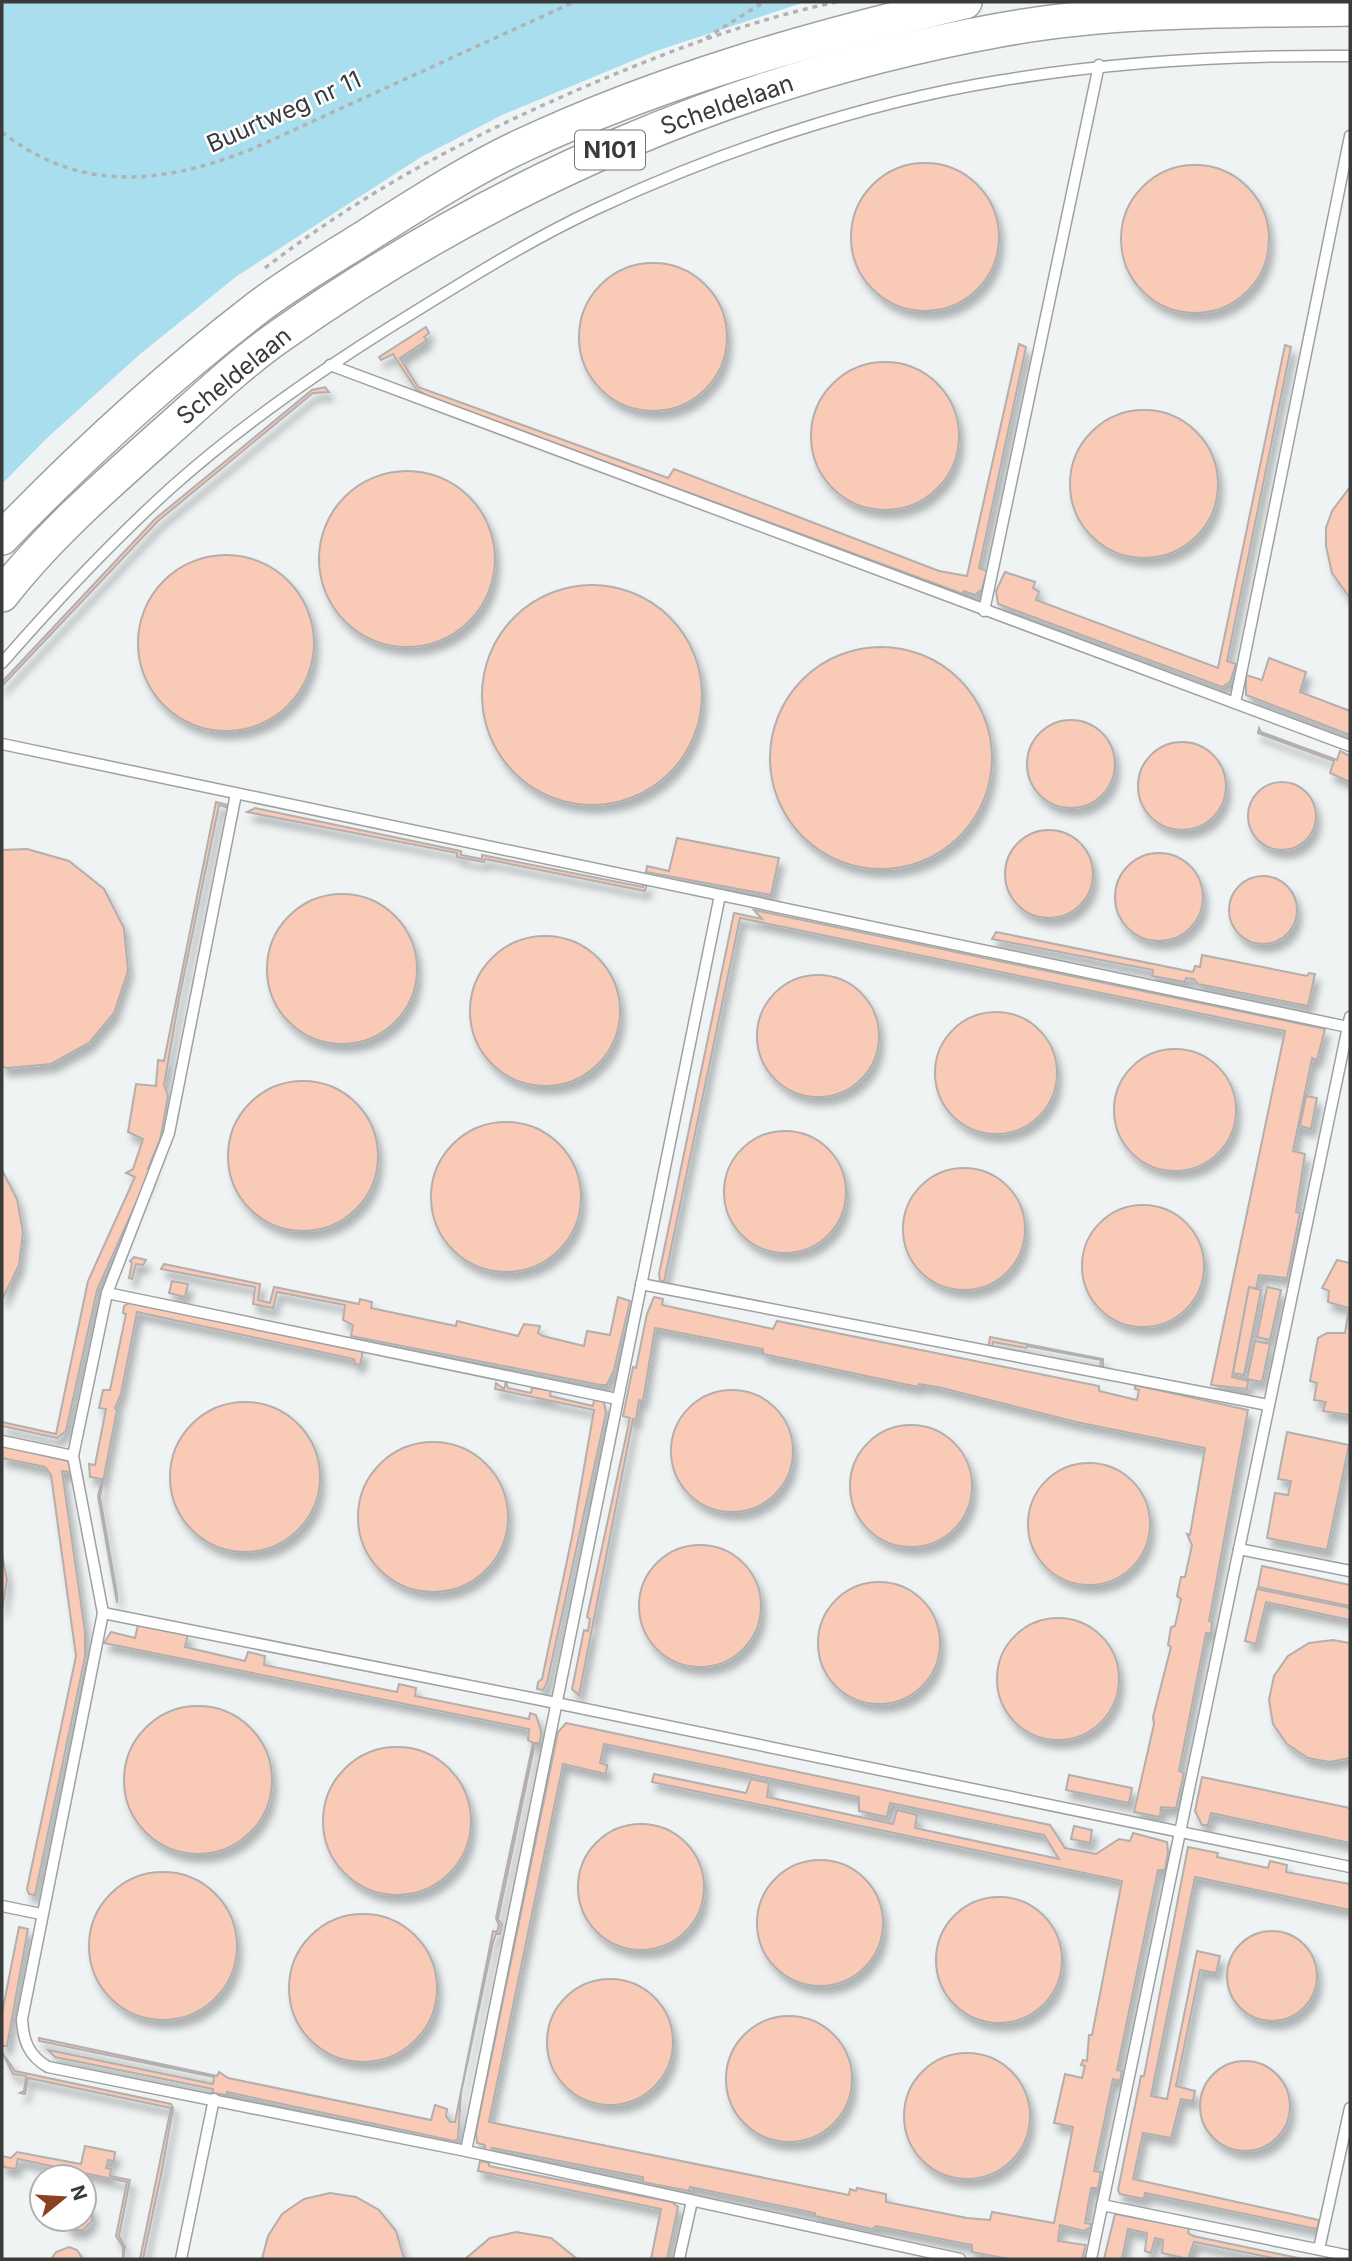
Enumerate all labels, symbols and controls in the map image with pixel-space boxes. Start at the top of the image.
street label: Buurtweg nr 11 [202,65,365,159]
street label: Scheldelaan [657,68,797,141]
road number: N101 [575,130,645,169]
street label: Scheldelaan [171,321,297,431]
north arrow [28,2163,98,2233]
text: N [66,2182,92,2203]

